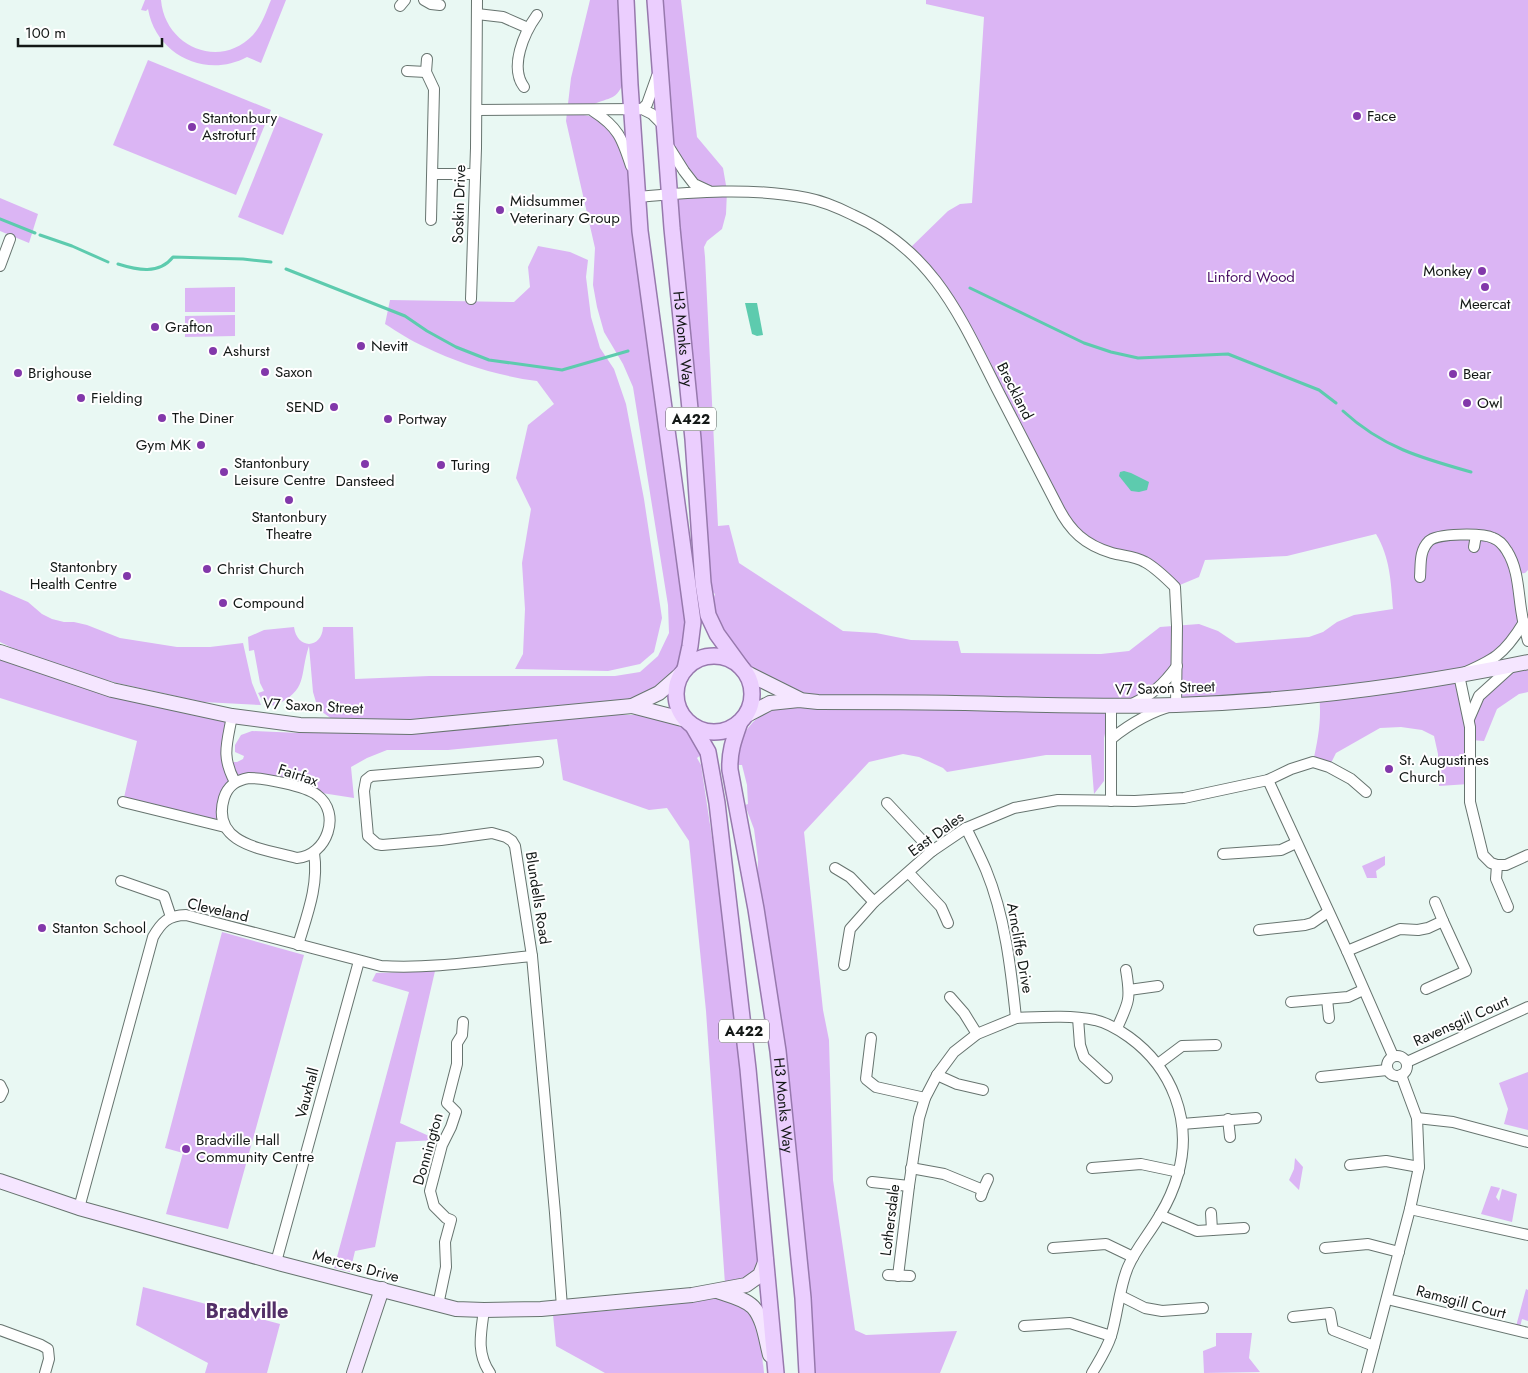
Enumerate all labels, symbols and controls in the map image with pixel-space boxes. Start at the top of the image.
scale bar [18,15,161,47]
text: 100 m [25,22,66,44]
place label: Face [1367,105,1396,127]
place label: Stantonbury Astroturf [202,107,278,146]
marker: Face [1351,110,1363,122]
marker: Stantonbury Astroturf [186,121,198,133]
street label: Soskin Drive [447,164,471,244]
place label: Midsummer Veterinary Group [510,190,620,229]
marker: Midsummer Veterinary Group [494,204,506,216]
place label: Monkey [1423,260,1472,282]
marker: Monkey [1476,265,1488,277]
park label: Linford Wood [1207,266,1295,288]
marker: Meercat [1479,281,1491,293]
street label: H3 Monks Way [667,290,699,388]
place label: Meercat [1460,293,1511,315]
place label: Grafton [165,316,213,338]
marker: Grafton [149,321,161,333]
place label: Nevitt [371,335,408,357]
place label: Ashurst [223,340,270,362]
marker: Nevitt [355,340,367,352]
marker: Ashurst [207,345,219,357]
street label: Breckland [991,358,1039,424]
place label: Saxon [275,361,313,383]
place label: Brighouse [28,362,92,384]
place label: Bear [1463,363,1492,385]
marker: Saxon [259,366,271,378]
marker: Brighouse [12,367,24,379]
marker: Bear [1447,368,1459,380]
place label: Fielding [91,387,142,409]
marker: Fielding [75,392,87,404]
place label: Owl [1477,392,1503,414]
place label: SEND [286,396,324,418]
marker: Owl [1461,397,1473,409]
marker: SEND [328,401,340,413]
place label: The Diner [172,407,235,429]
place label: Portway [398,408,447,430]
road number: A422 [666,408,716,430]
marker: The Diner [156,412,168,424]
marker: Portway [382,413,394,425]
place label: Gym MK [136,434,192,456]
marker: Gym MK [195,439,207,451]
place label: Stantonbury Leisure Centre [234,452,326,491]
place label: Turing [451,454,490,476]
marker: Dansteed [359,458,371,470]
marker: Turing [435,459,447,471]
marker: Stantonbury Leisure Centre [218,466,230,478]
place label: Dansteed [336,470,394,492]
marker: Stantonbury Theatre [283,494,295,506]
place label: Stantonbury Theatre [251,506,327,545]
place label: Stantonbry Health Centre [30,556,117,595]
place label: Christ Church [217,558,304,580]
marker: Christ Church [201,563,213,575]
marker: Stantonbry Health Centre [121,570,133,582]
place label: Compound [233,592,304,614]
marker: Compound [217,597,229,609]
street label: V7 Saxon Street [1115,675,1216,701]
street label: V7 Saxon Street [262,692,364,720]
place label: St. Augustines Church [1399,749,1489,788]
street label: Fairfax [275,758,322,792]
marker: St. Augustines Church [1383,763,1395,775]
street label: East Dales [904,806,968,862]
street label: Blundells Road [520,850,556,946]
street label: Cleveland [185,892,251,928]
street label: Arncliffe Drive [1001,901,1039,995]
place label: Stanton School [52,917,146,939]
marker: Stanton School [36,922,48,934]
street label: Ravensgill Court [1410,990,1513,1052]
road number: A422 [719,1019,769,1042]
street label: H3 Monks Way [768,1056,799,1154]
street label: Vauxhall [290,1065,324,1121]
street label: Donnington [407,1110,449,1188]
place label: Bradville Hall Community Centre [196,1129,315,1168]
marker: Bradville Hall Community Centre [180,1143,192,1155]
street label: Lothersdale [875,1183,905,1257]
street label: Mercers Drive [310,1244,402,1288]
street label: Ramsgill Court [1414,1279,1509,1325]
district label: Bradville [206,1297,288,1326]

